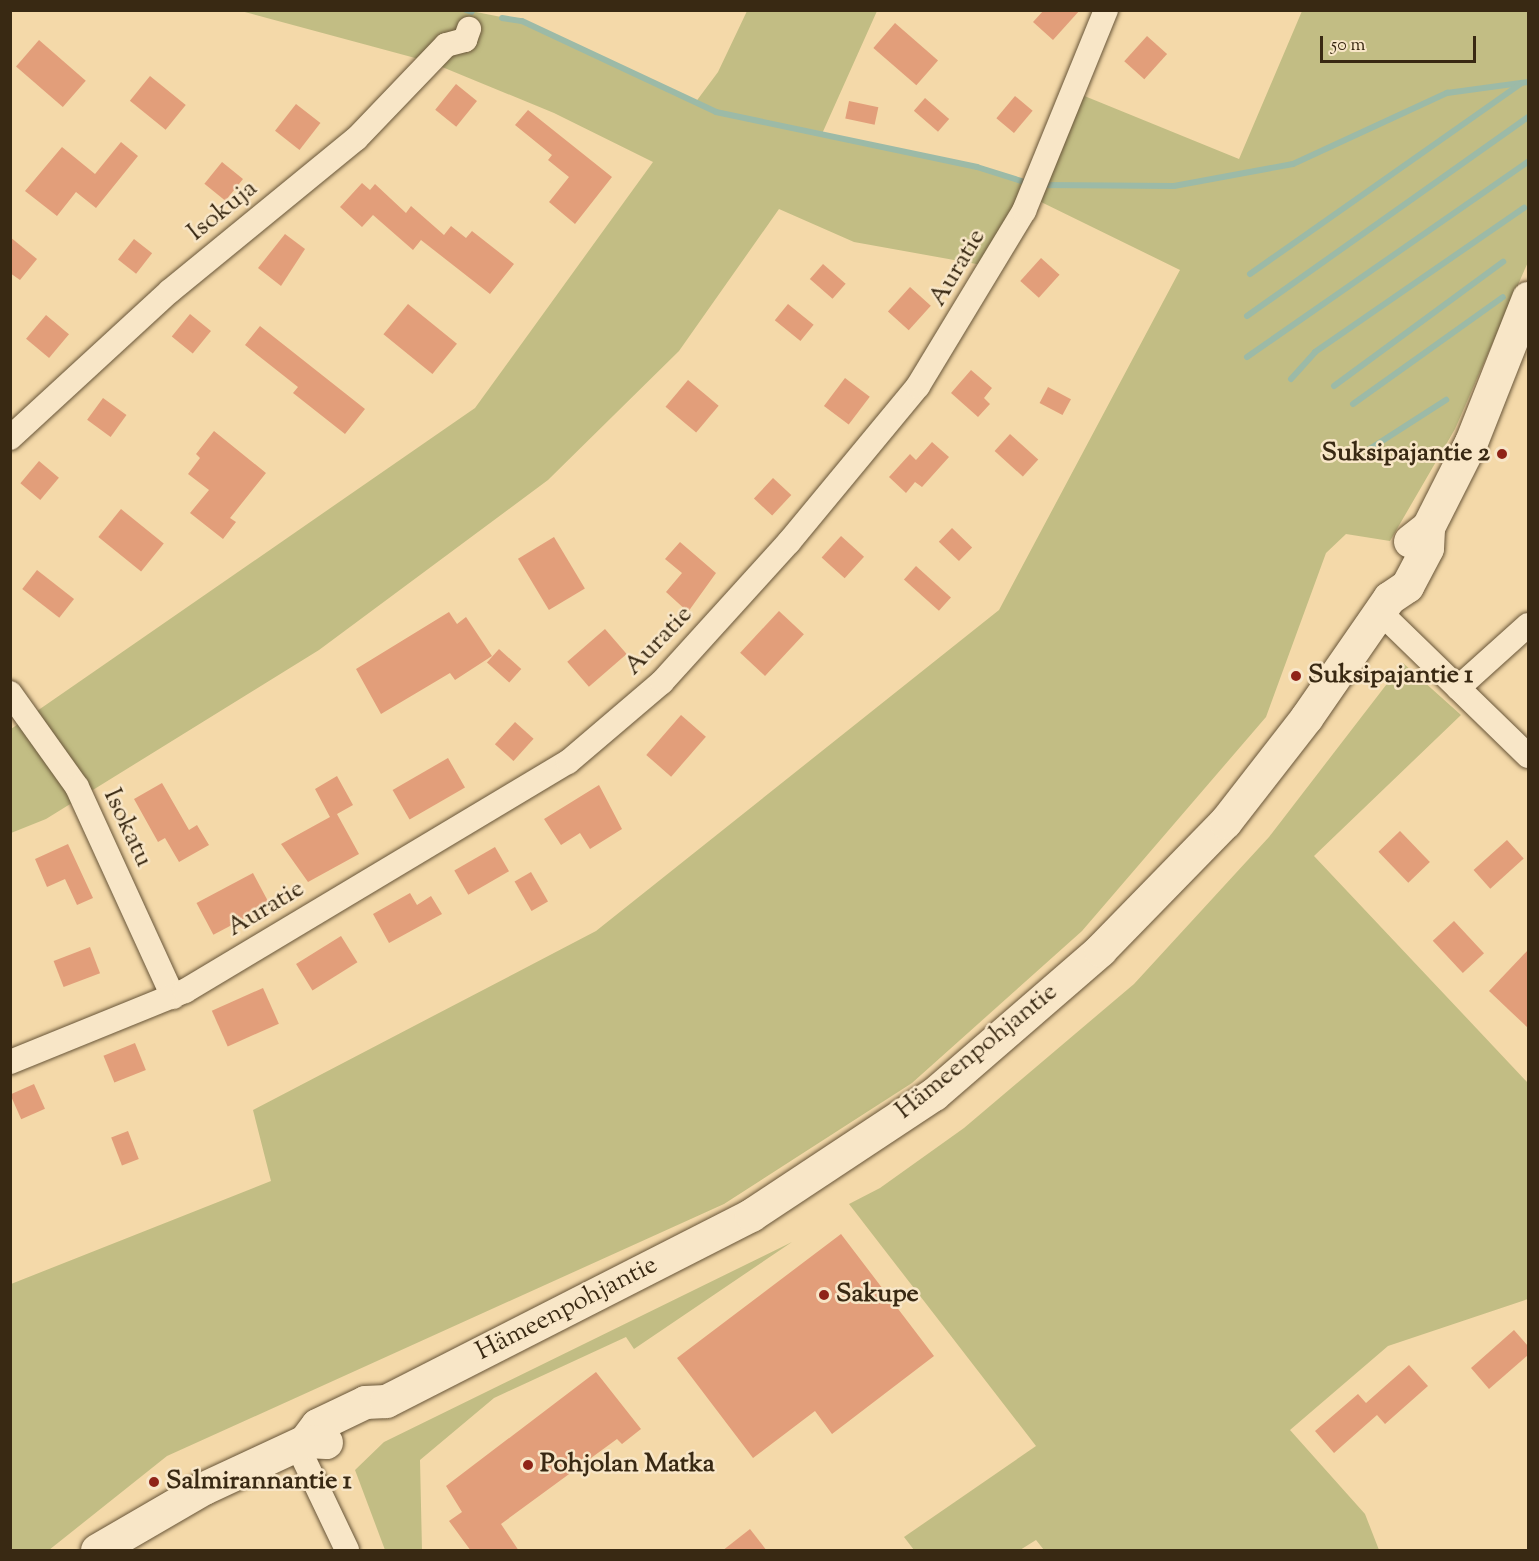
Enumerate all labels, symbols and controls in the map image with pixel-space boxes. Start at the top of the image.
scale bar [1323,24,1479,62]
text: 50 m [1331,33,1365,59]
street label: Isokuja [182,173,264,249]
street label: Auratie [923,224,993,312]
place label: Suksipajantie 2 [1321,438,1490,470]
marker: Suksipajantie 2 [1495,447,1509,461]
street label: Auratie [618,600,700,682]
place label: Suksipajantie 1 [1308,660,1473,692]
marker: Suksipajantie 1 [1289,669,1303,683]
street label: Isokatu [95,784,159,872]
street label: Auratie [222,874,310,944]
street label: Hämeenpohjantie [890,977,1064,1127]
street label: Hämeenpohjantie [471,1250,663,1368]
place label: Sakupe [836,1279,919,1311]
marker: Sakupe [817,1288,831,1302]
place label: Pohjolan Matka [540,1449,715,1481]
marker: Pohjolan Matka [521,1458,535,1472]
place label: Salmirannantie 1 [166,1466,352,1498]
marker: Salmirannantie 1 [147,1475,161,1489]

